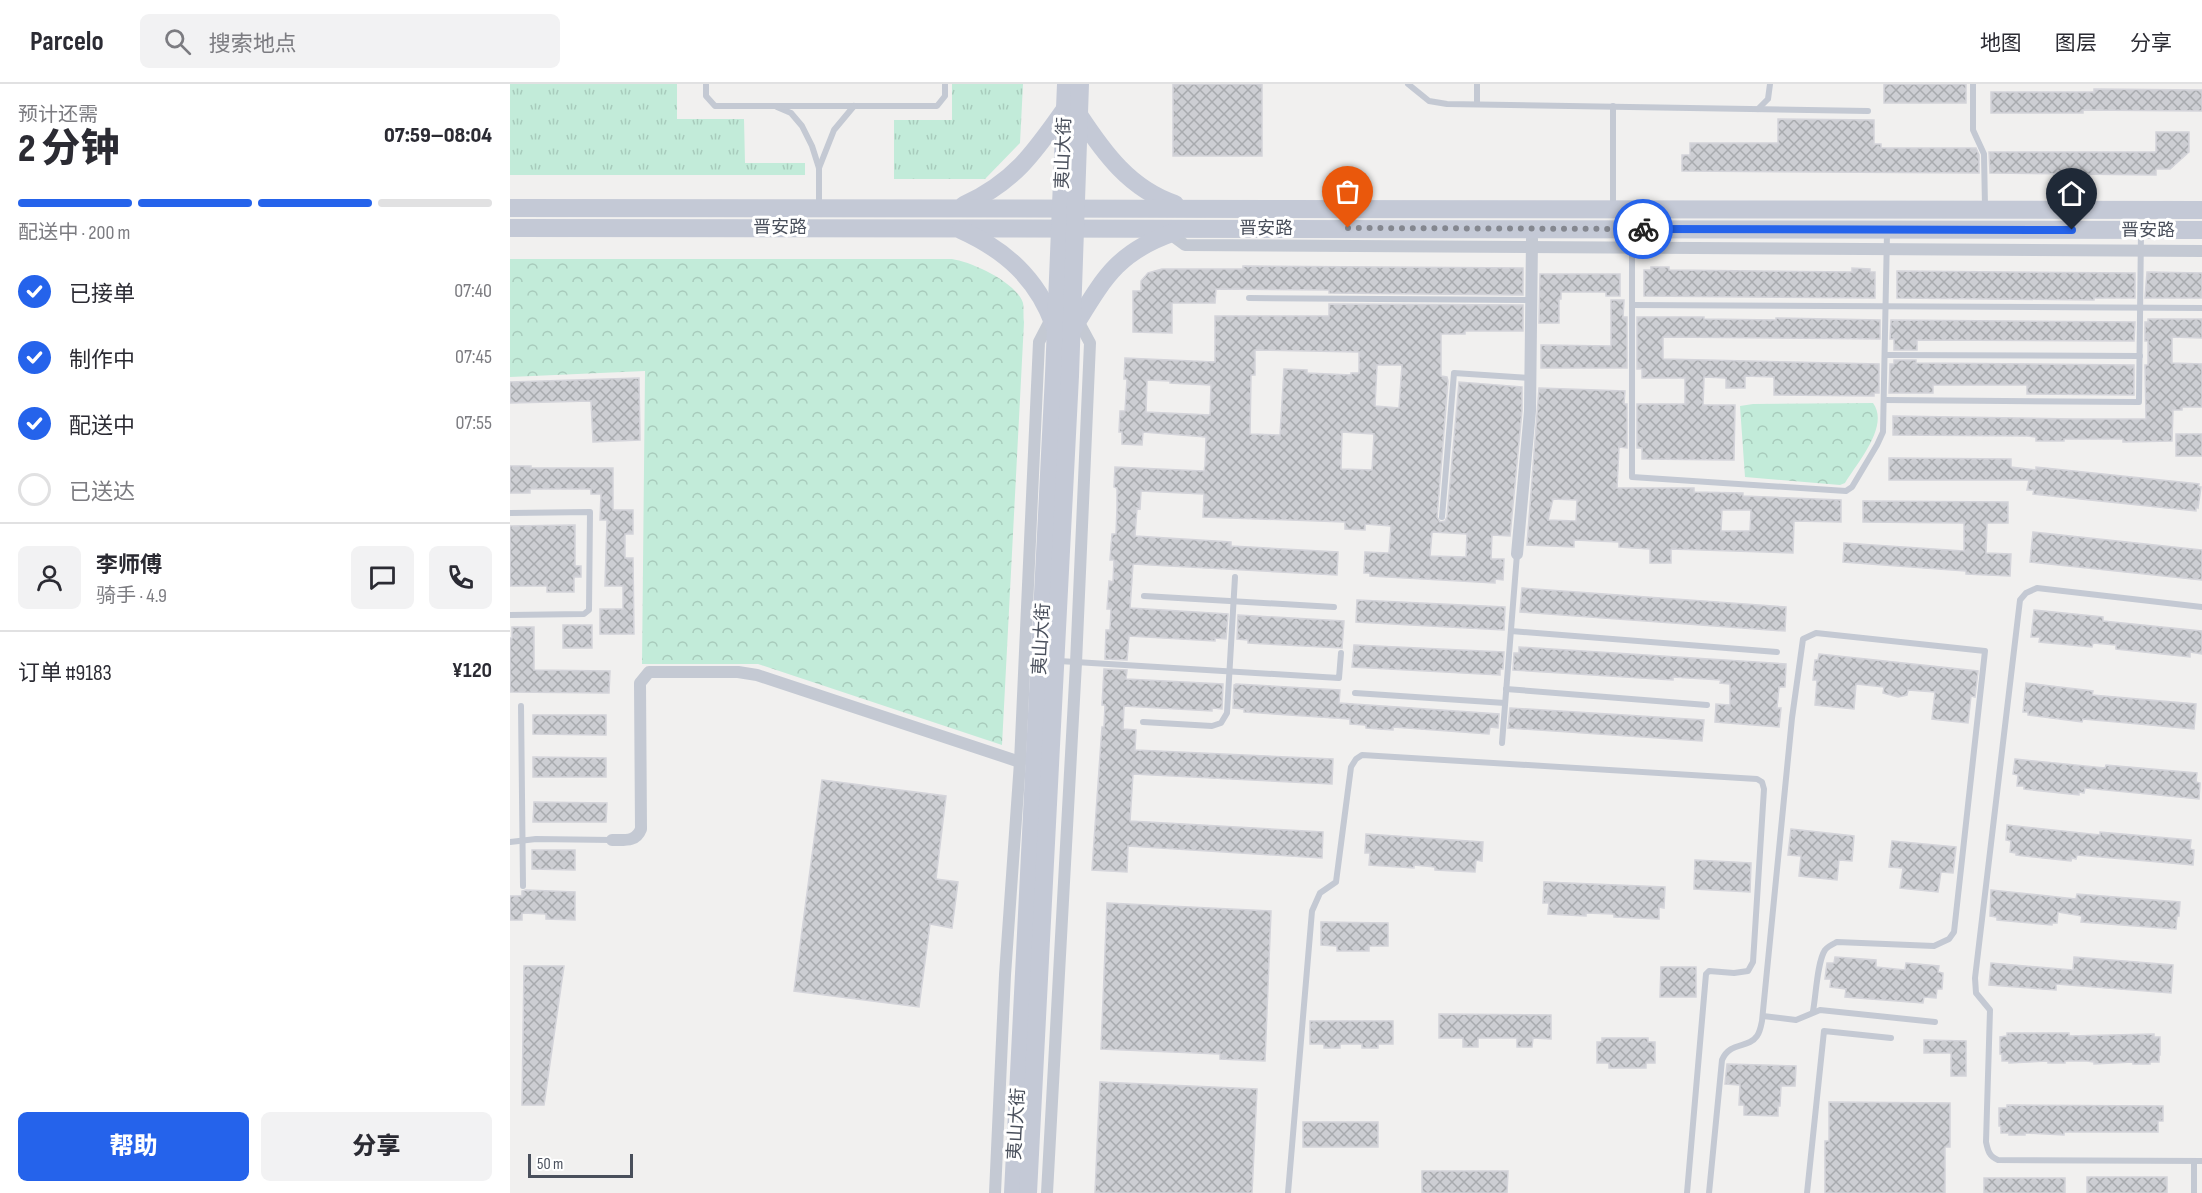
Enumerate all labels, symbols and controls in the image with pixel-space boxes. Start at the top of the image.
search box [140,14,560,68]
text: Parcelo [30,25,104,58]
icon: search [161,25,194,58]
text: 搜索地点 [209,31,297,58]
text: 地图 [1980,31,2022,56]
text: 图层 [2055,31,2097,56]
text: 分享 [2130,31,2172,56]
text: 预计还需 [18,103,98,127]
street label: 夷山大街 [1052,117,1075,189]
text: 07:59–08:04 [384,122,492,149]
text: 2 分钟 [18,126,120,173]
pin [1322,166,1373,228]
pin [2046,168,2097,230]
icon: bag [1331,175,1364,208]
icon: home [2055,177,2088,210]
courier [1613,199,1673,259]
icon: bike [1627,213,1660,246]
street label: 晋安路 [753,217,807,238]
street label: 晋安路 [1239,218,1293,239]
street label: 晋安路 [2121,220,2175,241]
text: 配送中 · 200 m [18,221,130,245]
icon: check [18,275,51,308]
text: 07:40 [454,279,492,303]
text: 已接单 [69,281,135,308]
icon: check [18,341,51,374]
text: 07:45 [455,345,492,369]
text: 制作中 [69,347,135,374]
icon: check [18,407,51,440]
text: 07:55 [455,411,492,435]
text: 配送中 [69,413,135,440]
text: 已送达 [69,479,135,506]
button: person [18,546,81,609]
button: chat [351,546,414,609]
button: phone [429,546,492,609]
text: 李师傅 [96,552,162,579]
text: 骑手 · 4.9 [96,584,167,608]
street label: 夷山大街 [1029,603,1054,676]
text: ¥120 [452,657,492,684]
text: 订单 #9183 [18,660,112,687]
street label: 夷山大街 [1004,1088,1029,1161]
button: 帮助 [18,1112,249,1181]
button: 分享 [261,1112,492,1181]
scale bar [528,1151,633,1178]
text: 50 m [537,1155,563,1174]

